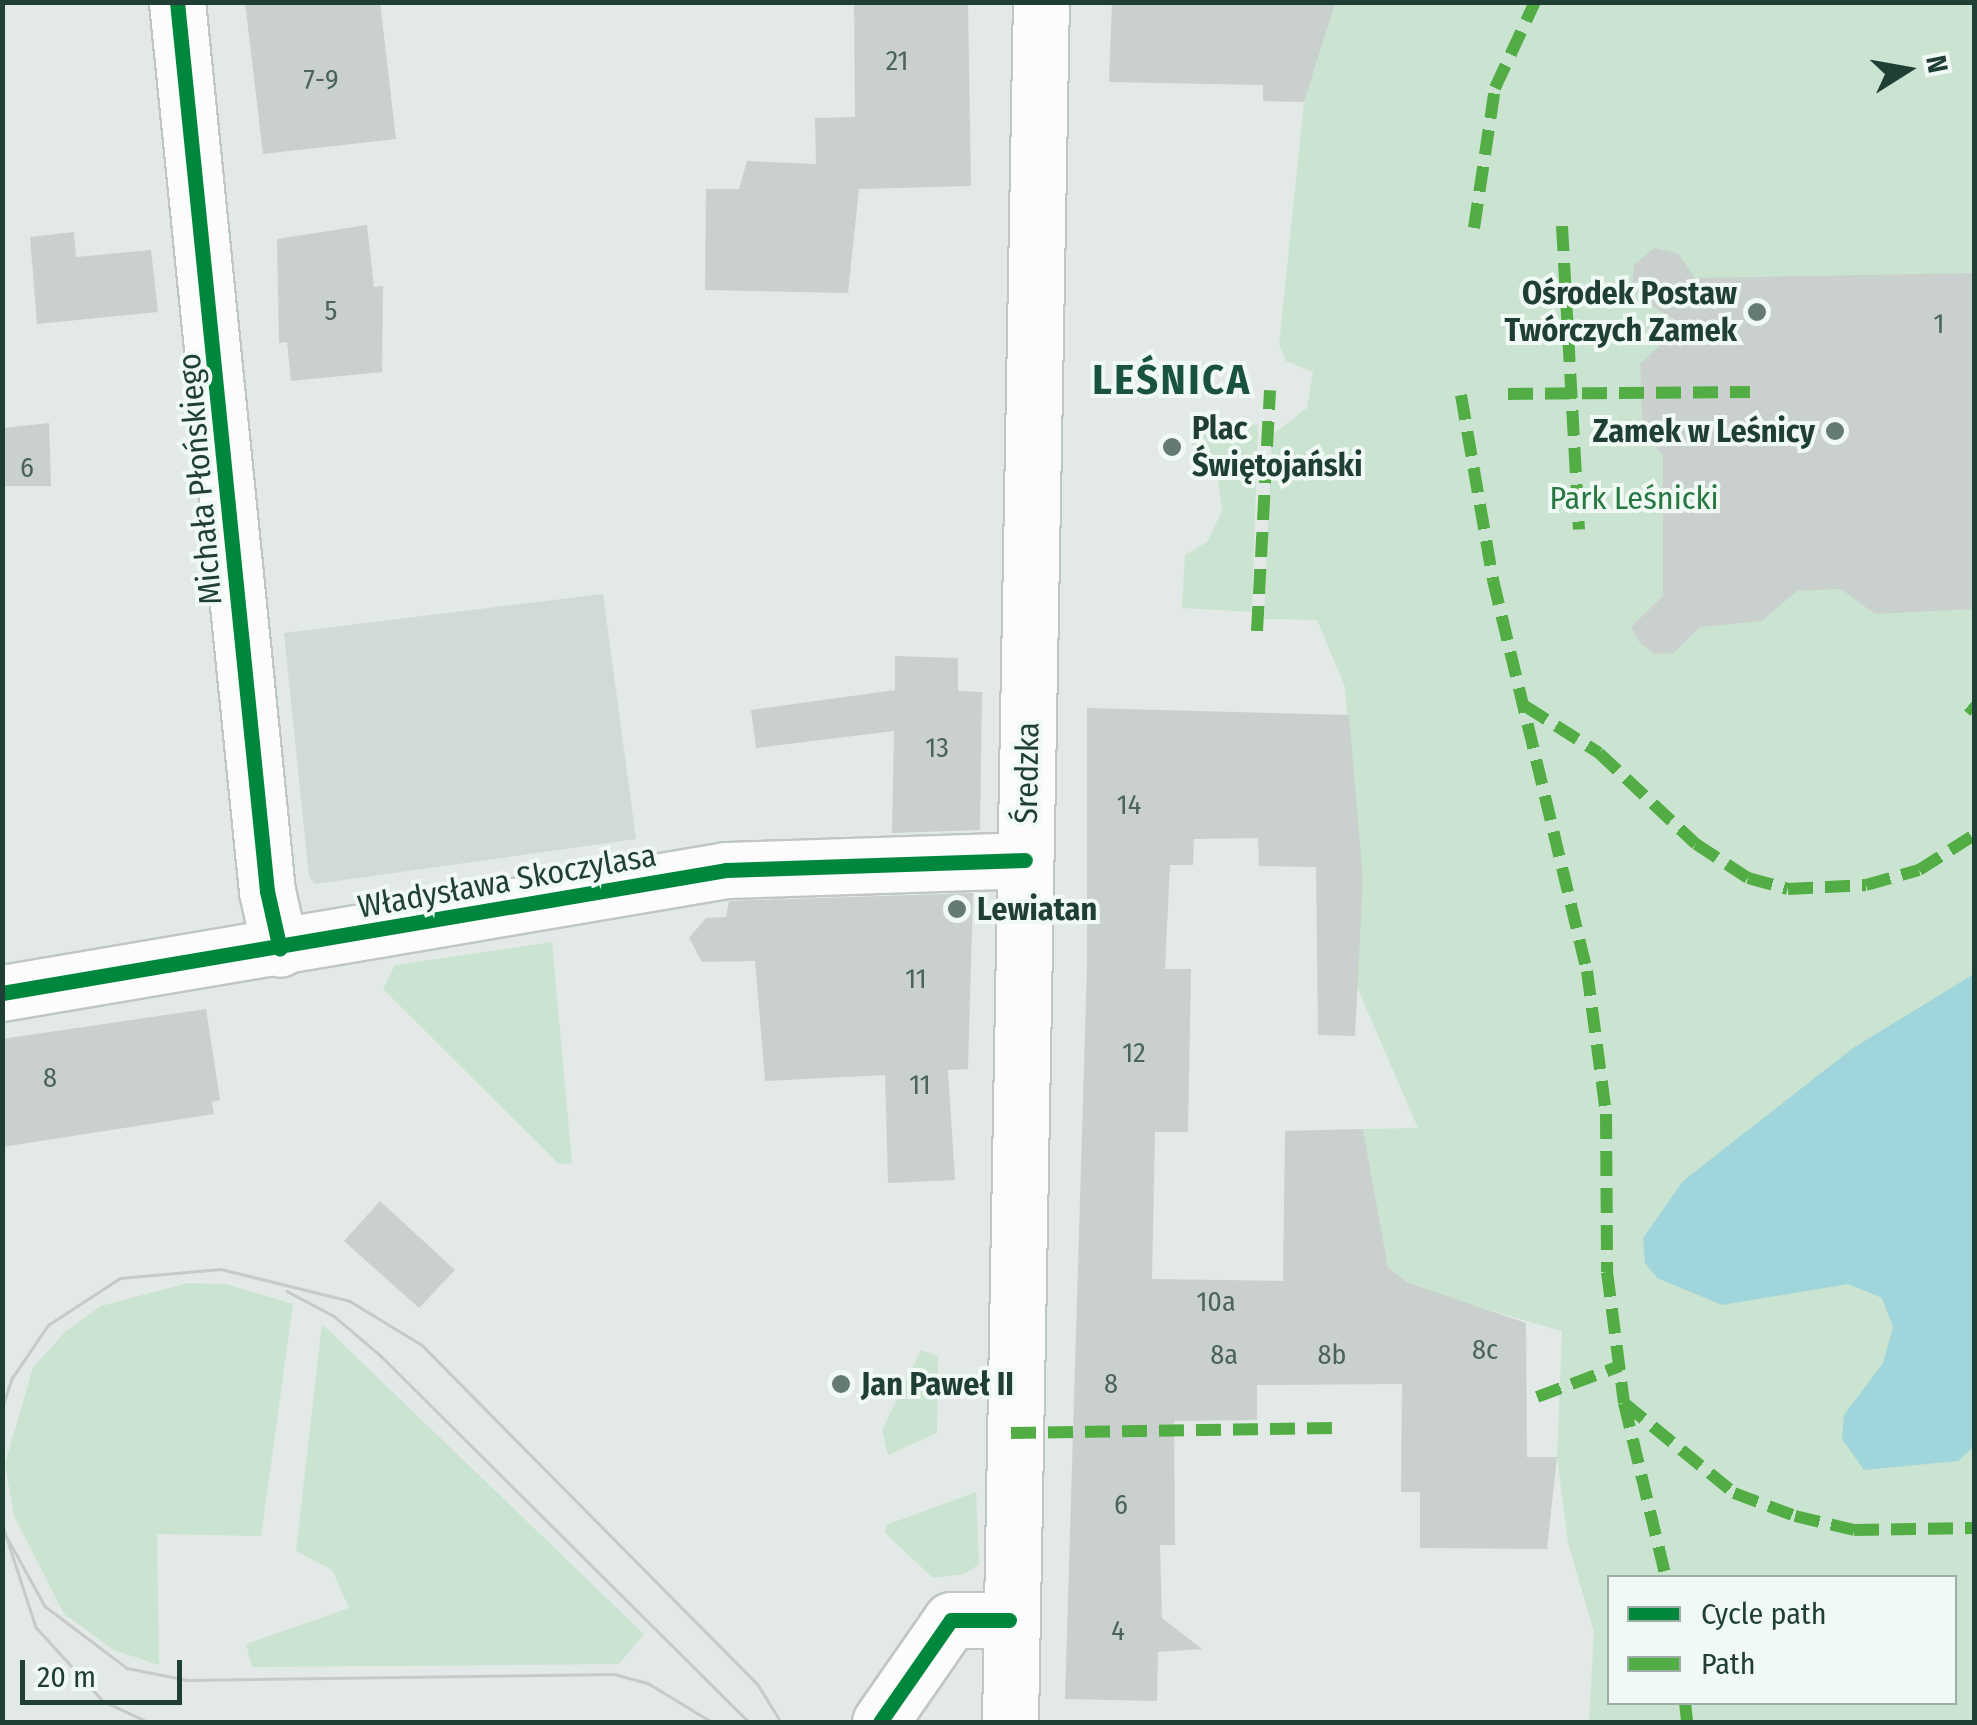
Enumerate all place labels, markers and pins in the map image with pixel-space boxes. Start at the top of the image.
place label: Ośrodek Postaw Twórczych Zamek [1505,275,1737,350]
marker: Ośrodek Postaw Twórczych Zamek [1746,301,1768,323]
place label: Plac Świętojański [1192,410,1362,485]
place label: Zamek w Leśnicy [1593,412,1815,450]
marker: Zamek w Leśnicy [1824,420,1846,442]
marker: Plac Świętojański [1161,436,1183,458]
place label: Lewiatan [977,890,1097,928]
marker: Lewiatan [946,898,968,920]
place label: Jan Paweł II [861,1365,1014,1403]
marker: Jan Paweł II [830,1373,852,1395]

